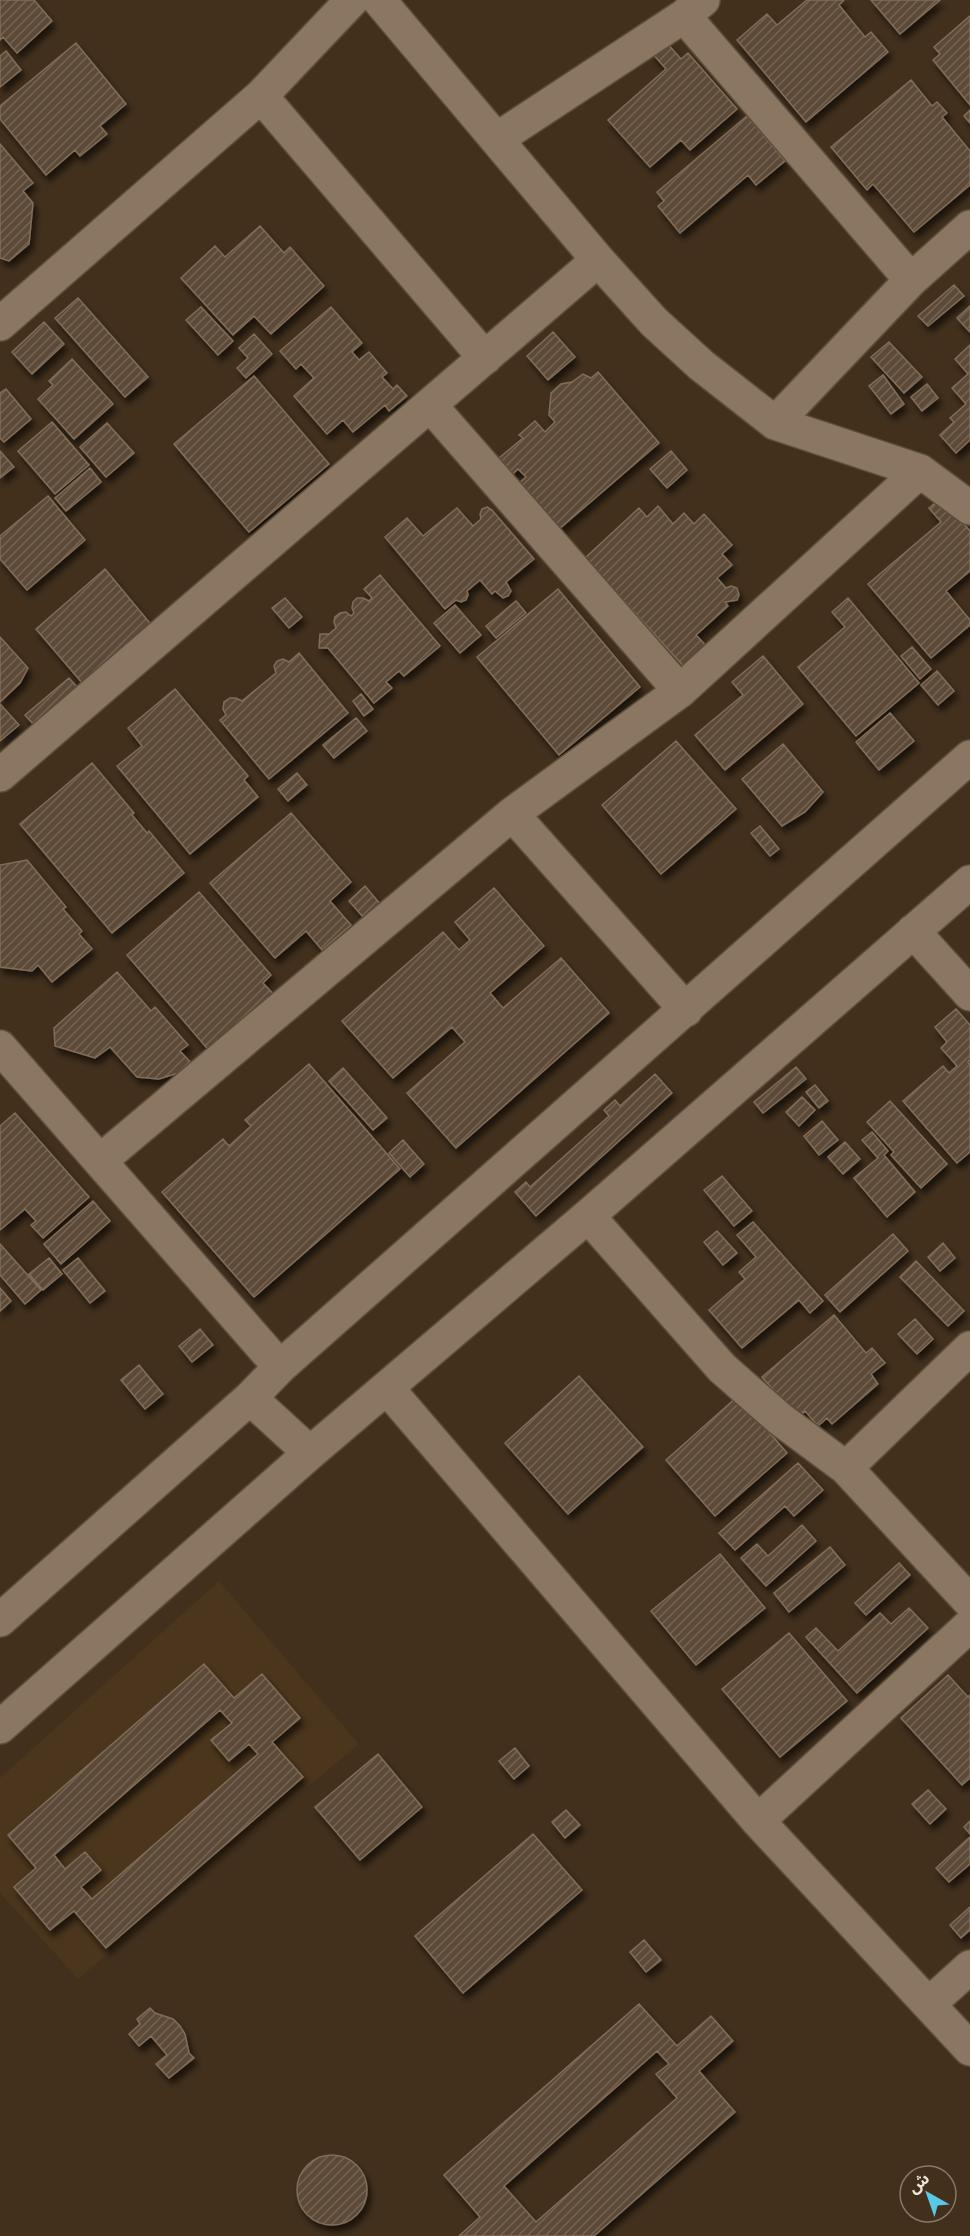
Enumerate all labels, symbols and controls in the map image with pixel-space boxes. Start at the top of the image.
north arrow [898,2164,958,2224]
text: ش [904,2169,933,2197]

